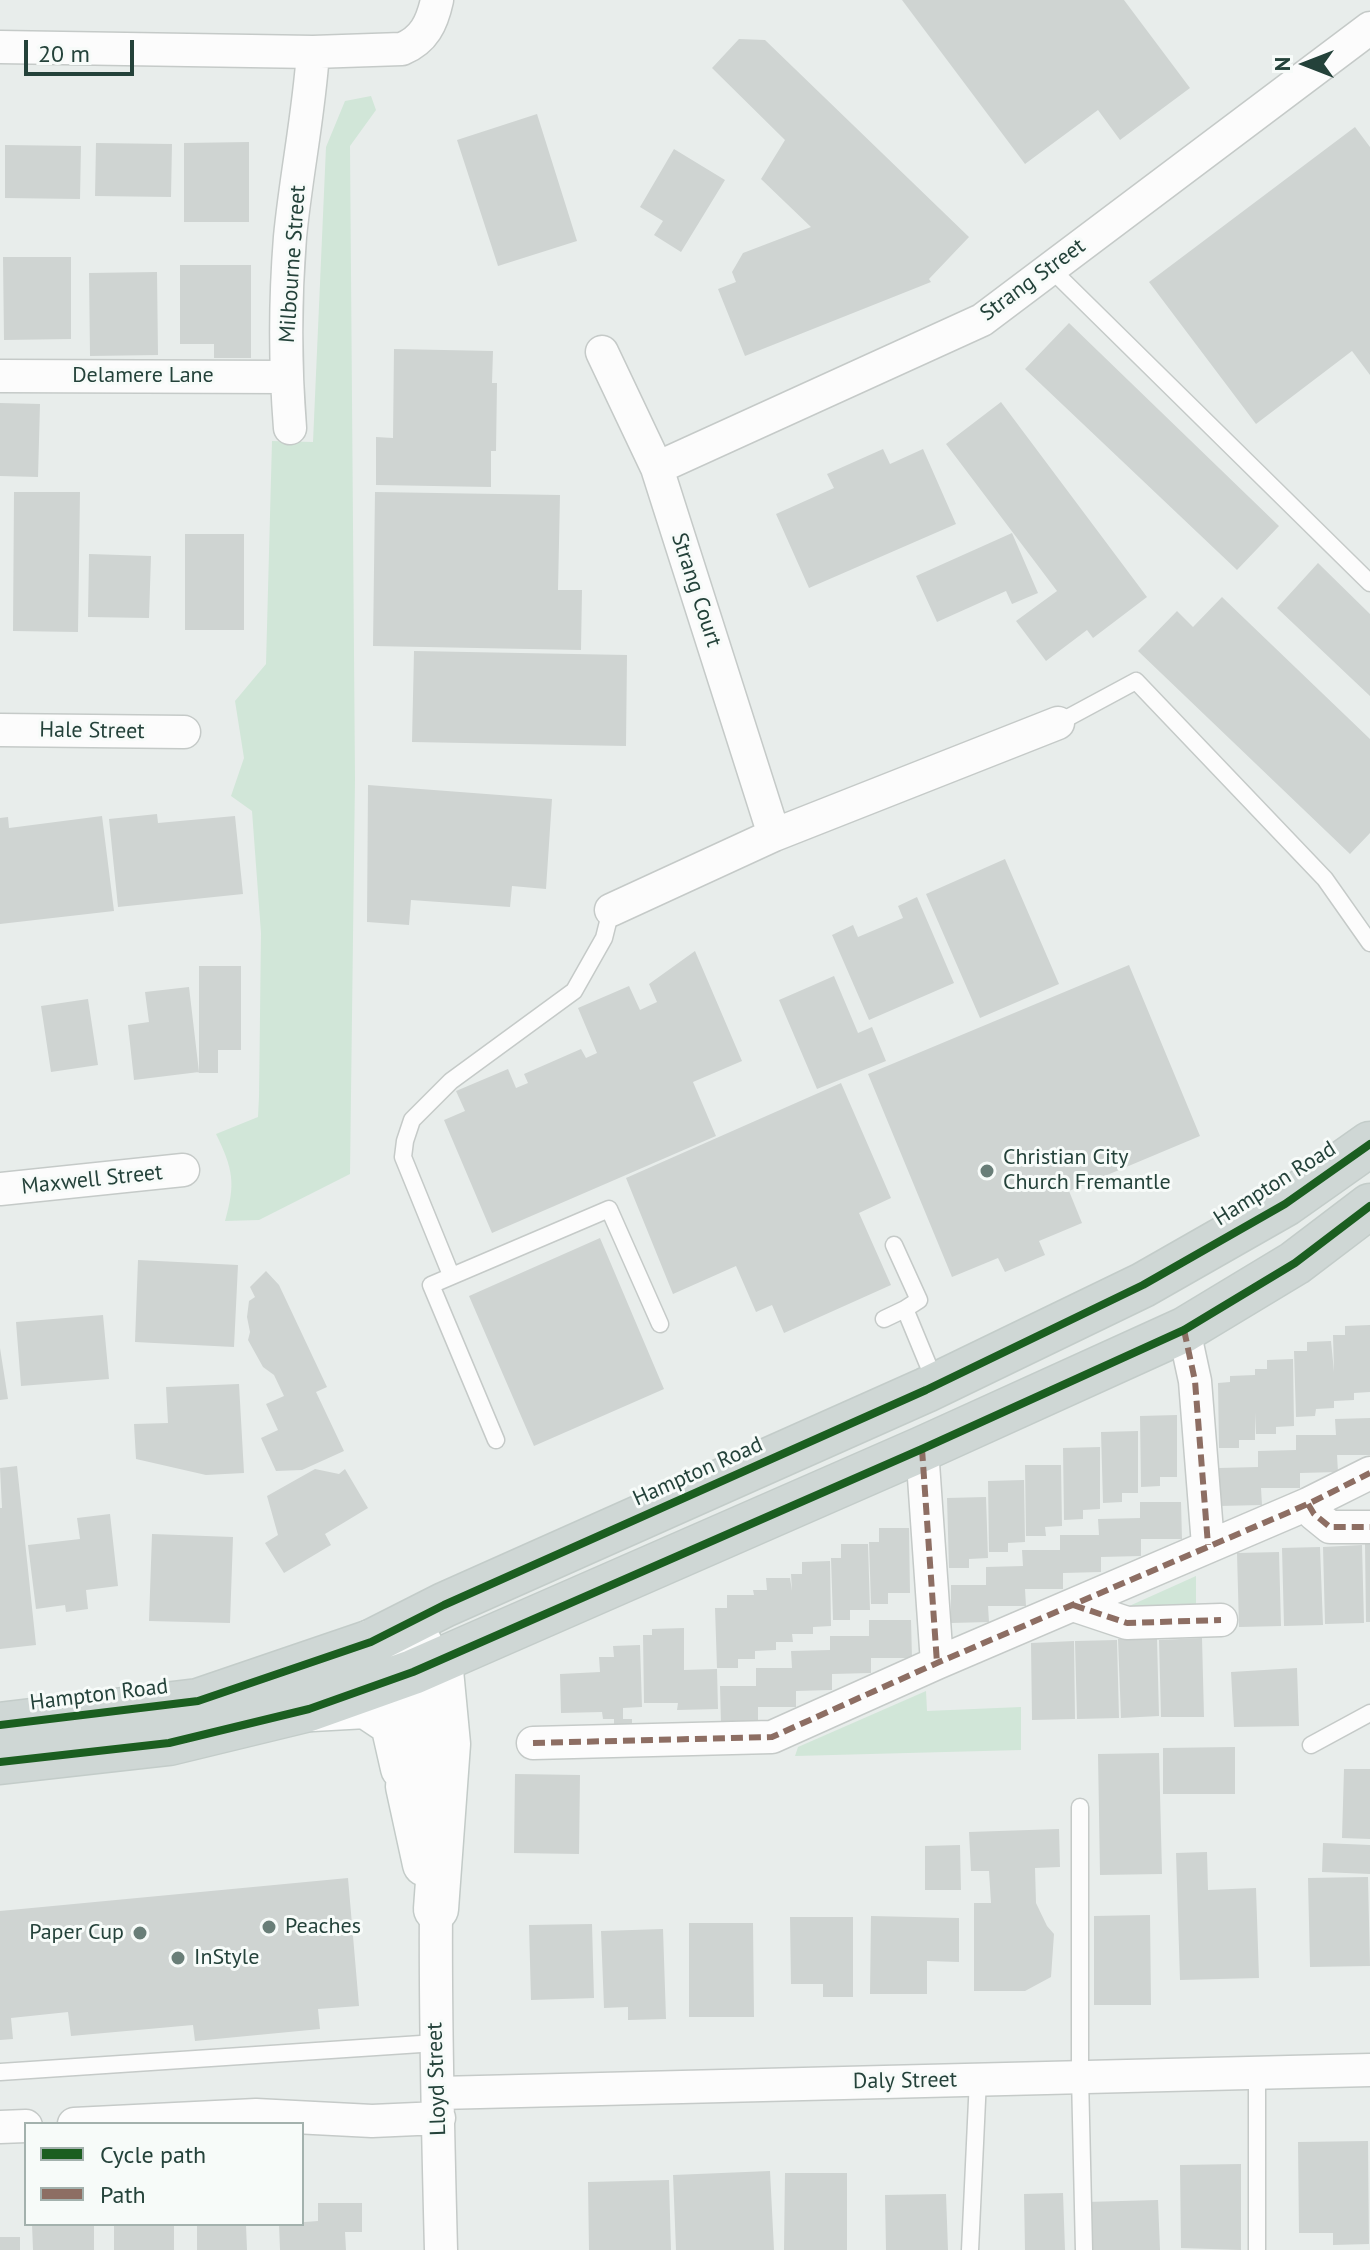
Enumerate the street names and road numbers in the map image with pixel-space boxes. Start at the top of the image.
street label: Milbourne Street [274,184,312,344]
street label: Strang Street [975,233,1091,327]
street label: Delamere Lane [72,363,214,389]
street label: Strang Court [665,530,727,650]
street label: Hale Street [39,717,145,745]
street label: Hampton Road [1209,1136,1341,1232]
street label: Maxwell Street [20,1159,164,1201]
street label: Hampton Road [629,1432,767,1512]
street label: Hampton Road [28,1673,170,1717]
street label: Lloyd Street [422,2022,452,2136]
street label: Daly Street [853,2067,957,2095]

